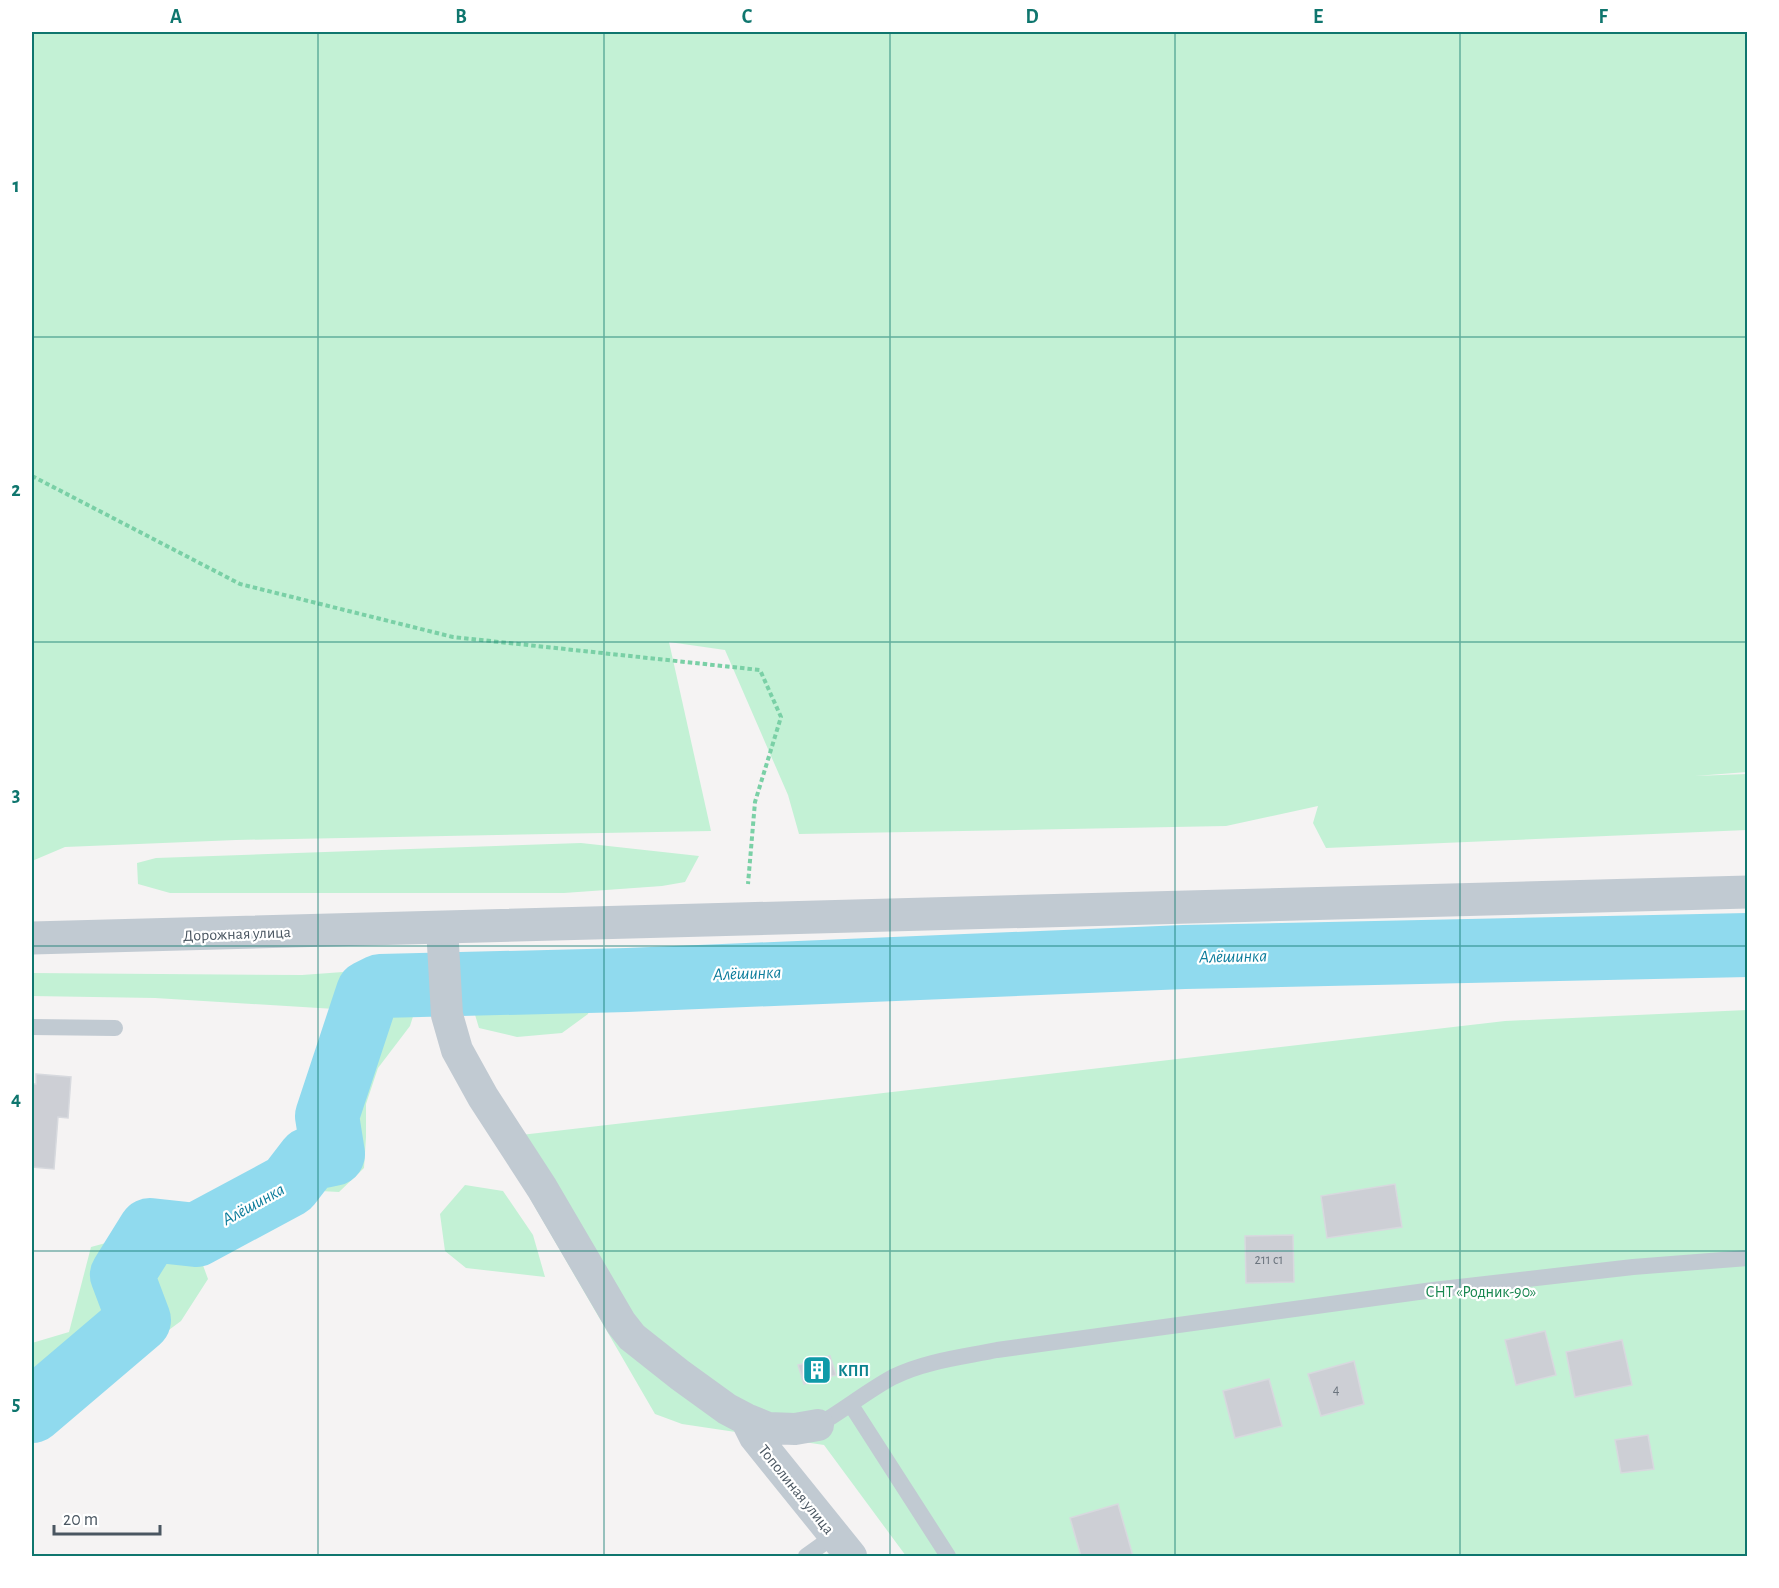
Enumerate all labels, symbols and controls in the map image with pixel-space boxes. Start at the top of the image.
text: A [170,7,182,27]
text: B [455,7,467,27]
text: C [742,7,753,27]
text: D [1025,7,1039,27]
text: E [1313,7,1323,27]
text: F [1598,7,1608,27]
text: 1 [12,176,20,196]
text: 2 [11,480,21,500]
text: 3 [12,785,20,805]
street label: Дорожная улица [183,924,291,945]
water label: Алёшинка [1198,947,1267,967]
water label: Алёшинка [712,964,782,984]
text: 4 [11,1089,21,1109]
water label: Алёшинка [218,1180,288,1230]
house number: 211 с1 [1255,1253,1283,1267]
park label: СНТ «Родник-90» [1426,1284,1536,1300]
building icon: КПП [801,1354,833,1386]
place label: КПП [838,1363,869,1379]
house number: 4 [1333,1383,1340,1397]
text: 5 [12,1394,20,1414]
street label: Тополиная улица [755,1442,837,1538]
scale bar [54,1498,160,1536]
text: 20 m [63,1511,98,1529]

